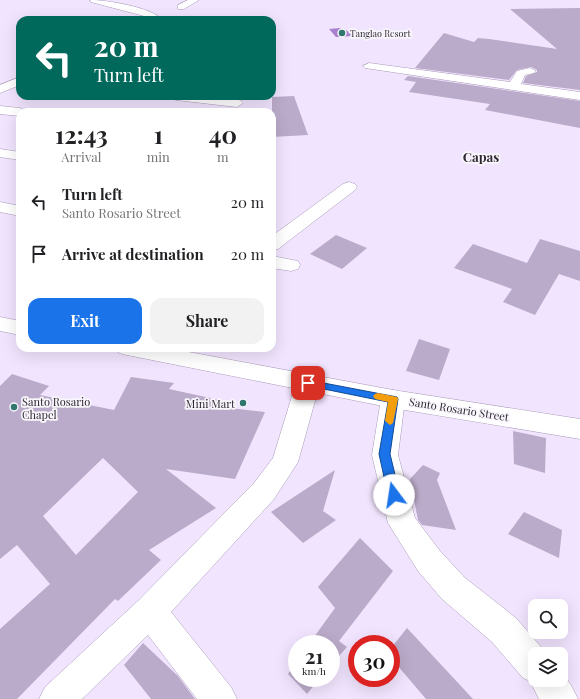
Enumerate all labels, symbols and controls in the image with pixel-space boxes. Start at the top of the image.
text: 20 m [94,27,159,64]
place label: Tanglao Resort [350,27,412,39]
marker: Tanglao Resort [337,28,347,38]
icon: left [28,32,80,84]
text: Turn left [94,63,164,87]
text: 12:43 [55,118,108,150]
text: 1 [154,118,163,150]
text: 40 [209,118,237,150]
text: Arrival [61,148,101,165]
text: min [147,148,170,165]
text: m [217,148,229,165]
district label: Capas [463,148,499,165]
text: Turn left [62,184,123,204]
icon: left [28,191,50,213]
text: 20 m [231,192,264,212]
text: Santo Rosario Street [62,204,181,221]
icon: arrive [28,243,50,265]
text: Arrive at destination [62,244,204,264]
text: 20 m [231,244,264,264]
button: Exit [28,298,142,344]
button: Share [150,298,264,344]
pin [291,366,325,400]
icon: arrive [297,372,319,394]
place label: Santo Rosario Chapel [22,394,90,422]
street label: Santo Rosario Street [408,394,510,424]
place label: Mini Mart [186,396,235,411]
marker: Mini Mart [238,398,248,408]
marker: Santo Rosario Chapel [9,402,19,412]
position arrow [373,474,415,516]
map controls [528,599,568,687]
button: search [528,599,568,639]
speed limit sign: 30 [348,635,400,687]
text: 21 [305,642,323,669]
button: layers [528,647,568,687]
text: km/h [302,664,326,678]

